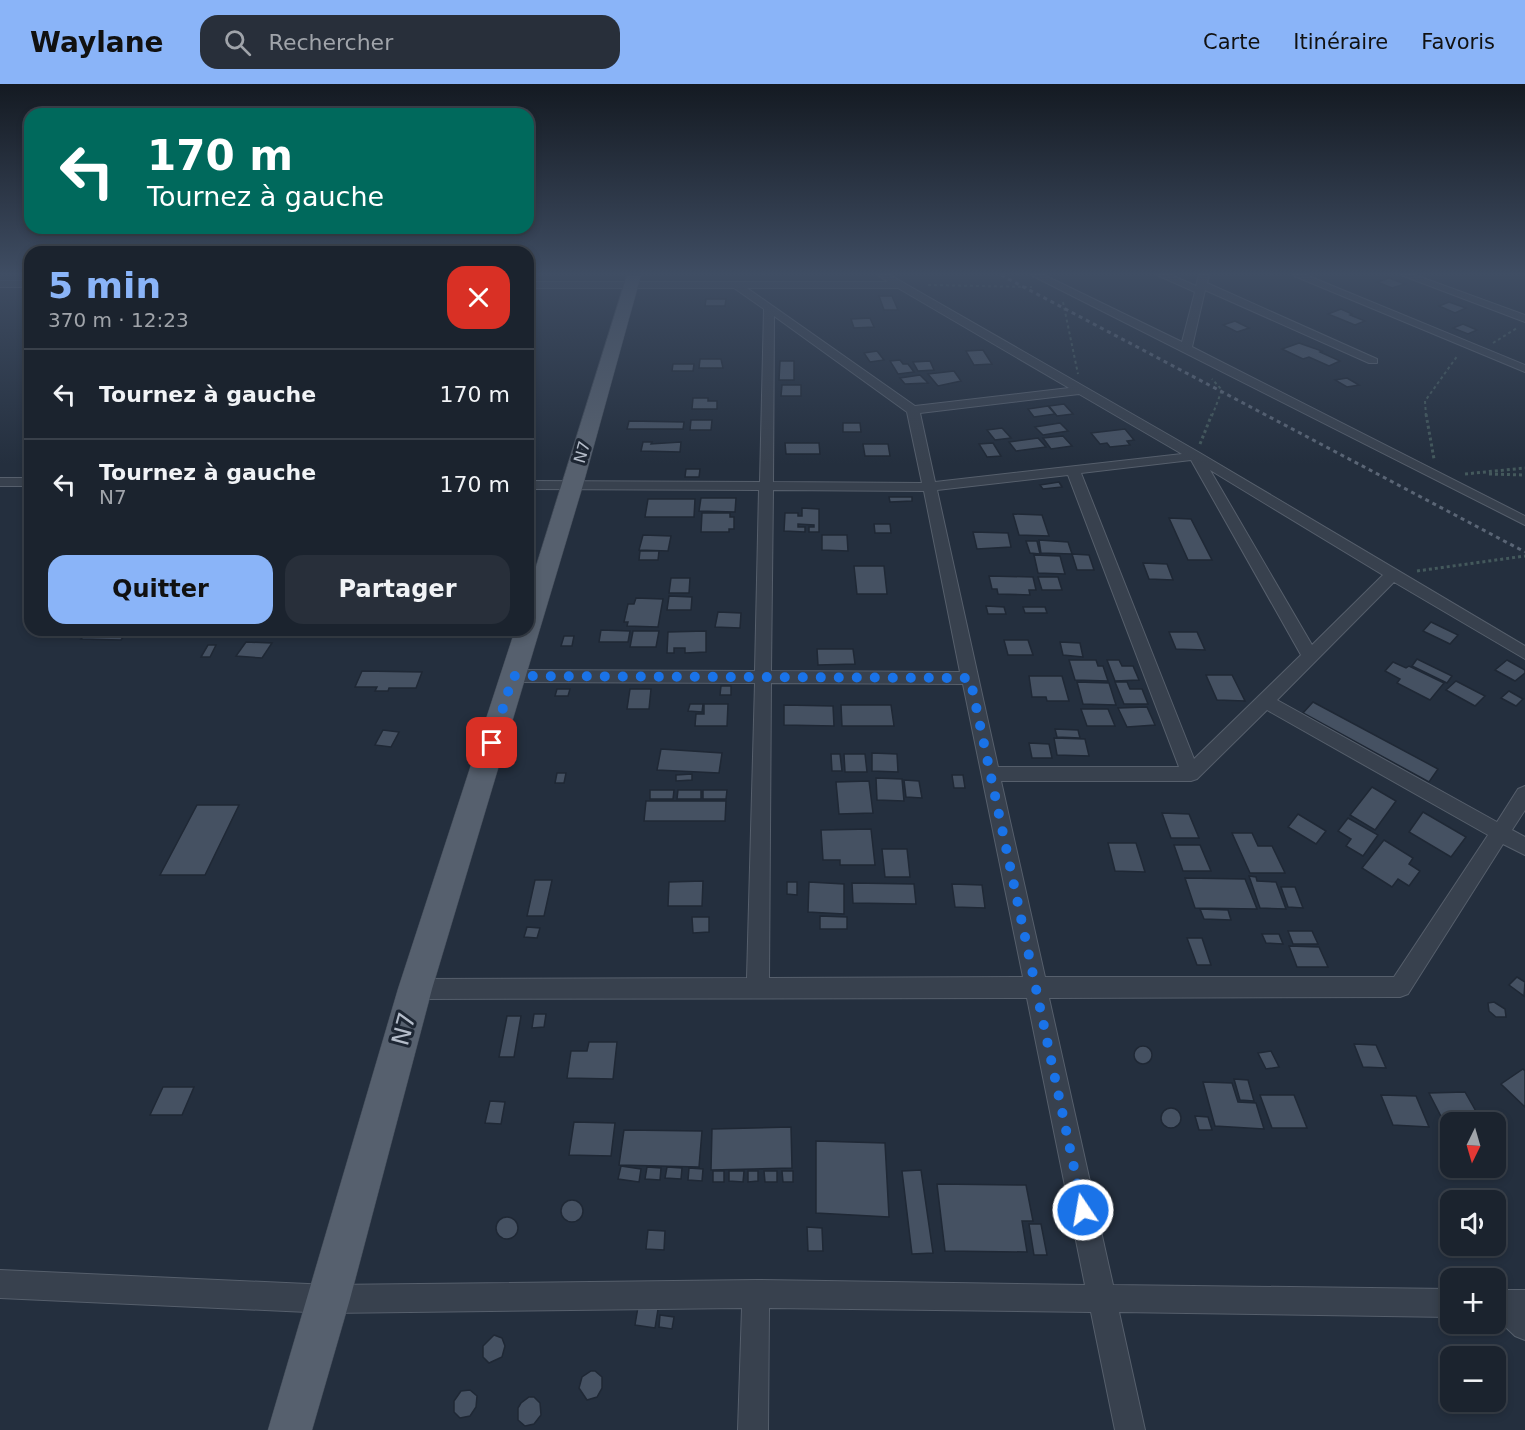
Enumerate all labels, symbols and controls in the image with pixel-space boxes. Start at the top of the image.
search box [200,15,620,69]
text: Waylane [30,26,164,59]
icon: search [221,26,254,59]
text: Rechercher [269,30,393,55]
text: Carte [1203,30,1260,54]
text: Itinéraire [1293,30,1388,54]
text: Favoris [1421,30,1495,54]
text: 170 m [147,131,293,180]
icon: left [48,132,126,210]
text: Tournez à gauche [147,181,384,212]
text: 5 min [48,265,161,306]
button: close [447,266,510,329]
text: 370 m · 12:23 [48,308,189,332]
icon: left [48,378,81,411]
text: Tournez à gauche [99,382,316,407]
text: 170 m [440,382,510,407]
street label: N7 [570,439,594,465]
text: Tournez à gauche [99,460,316,485]
icon: left [48,468,81,501]
text: 170 m [440,472,510,497]
text: N7 [99,485,127,509]
button: Quitter [48,555,273,624]
button: Partager [285,555,510,624]
pin [466,717,517,768]
icon: arrive [475,726,508,759]
street label: N7 [386,1009,422,1049]
north arrow [1440,1112,1506,1178]
map controls [1440,1112,1506,1412]
position arrow [1051,1178,1115,1242]
button: sound [1440,1190,1506,1256]
button: + [1440,1268,1506,1334]
button: − [1440,1346,1506,1412]

